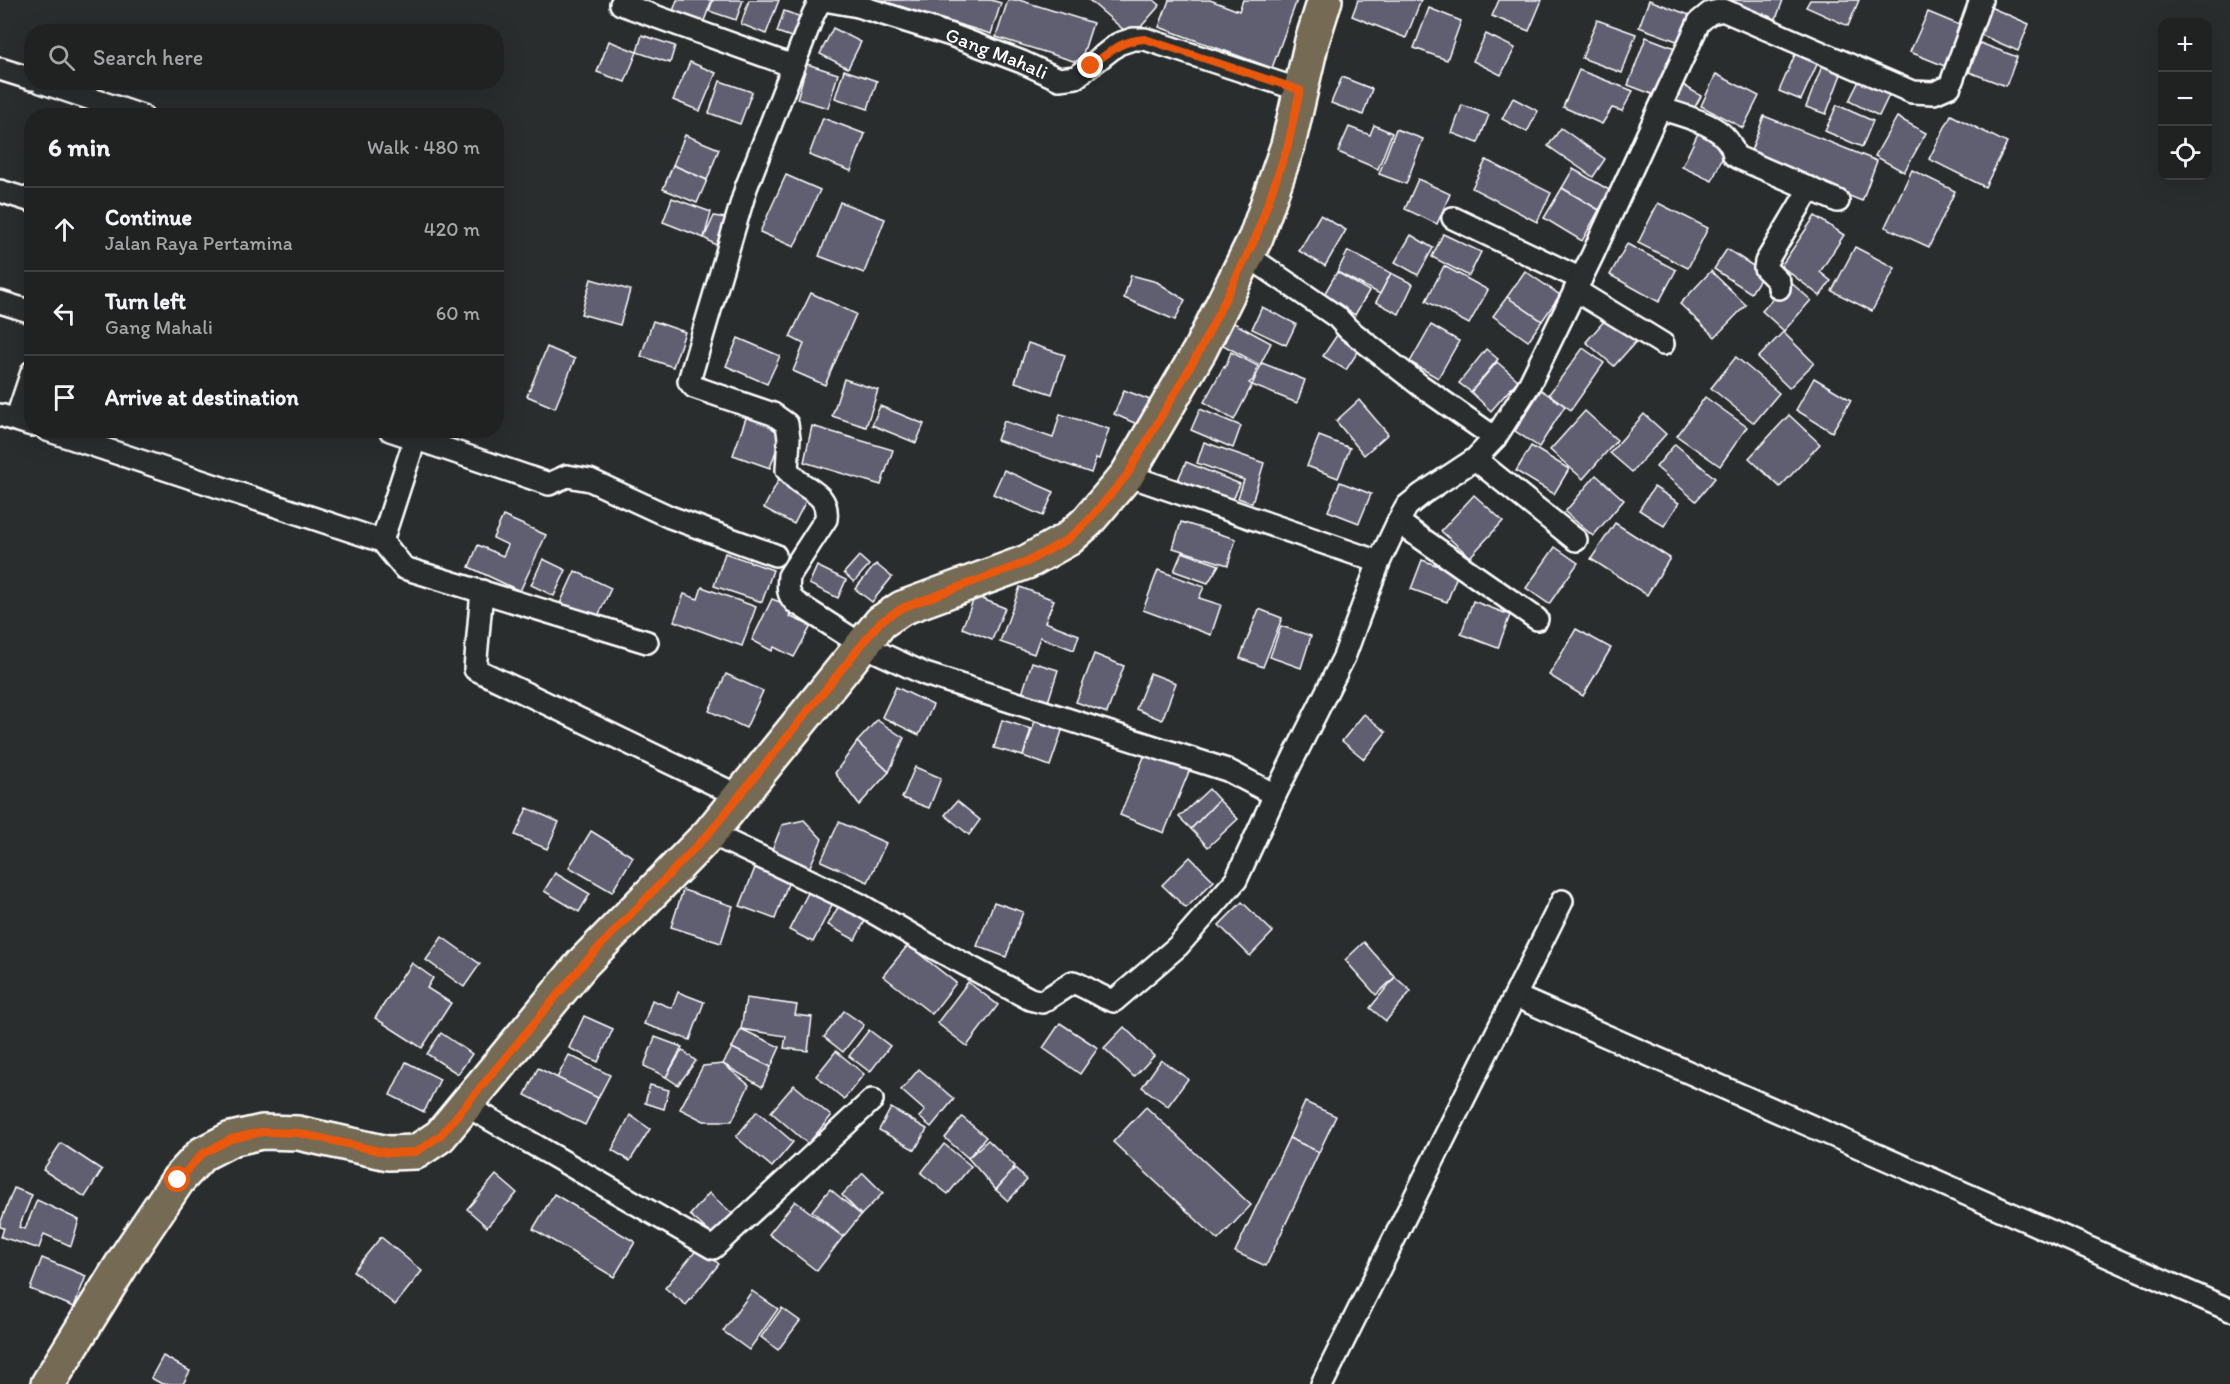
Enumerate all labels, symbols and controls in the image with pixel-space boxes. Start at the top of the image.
map controls [2158,18,2212,180]
button: + [2158,18,2212,72]
street label: Gang Mahali [942,22,1052,84]
search box [24,24,504,90]
icon: search [45,41,78,74]
text: Search here [93,44,203,71]
route end [1077,52,1103,78]
button: − [2158,72,2212,126]
button: locate [2158,126,2212,180]
text: 6 min [48,131,110,163]
text: Walk · 480 m [367,135,480,159]
text: Continue [105,204,192,231]
icon: ahead [48,213,81,246]
text: 420 m [424,217,480,241]
text: Jalan Raya Pertamina [105,231,293,255]
text: Turn left [105,288,186,315]
icon: left [48,297,81,330]
text: 60 m [436,301,480,325]
text: Gang Mahali [105,315,213,339]
icon: arrive [48,381,81,414]
text: Arrive at destination [105,384,299,411]
route start [164,1166,190,1192]

